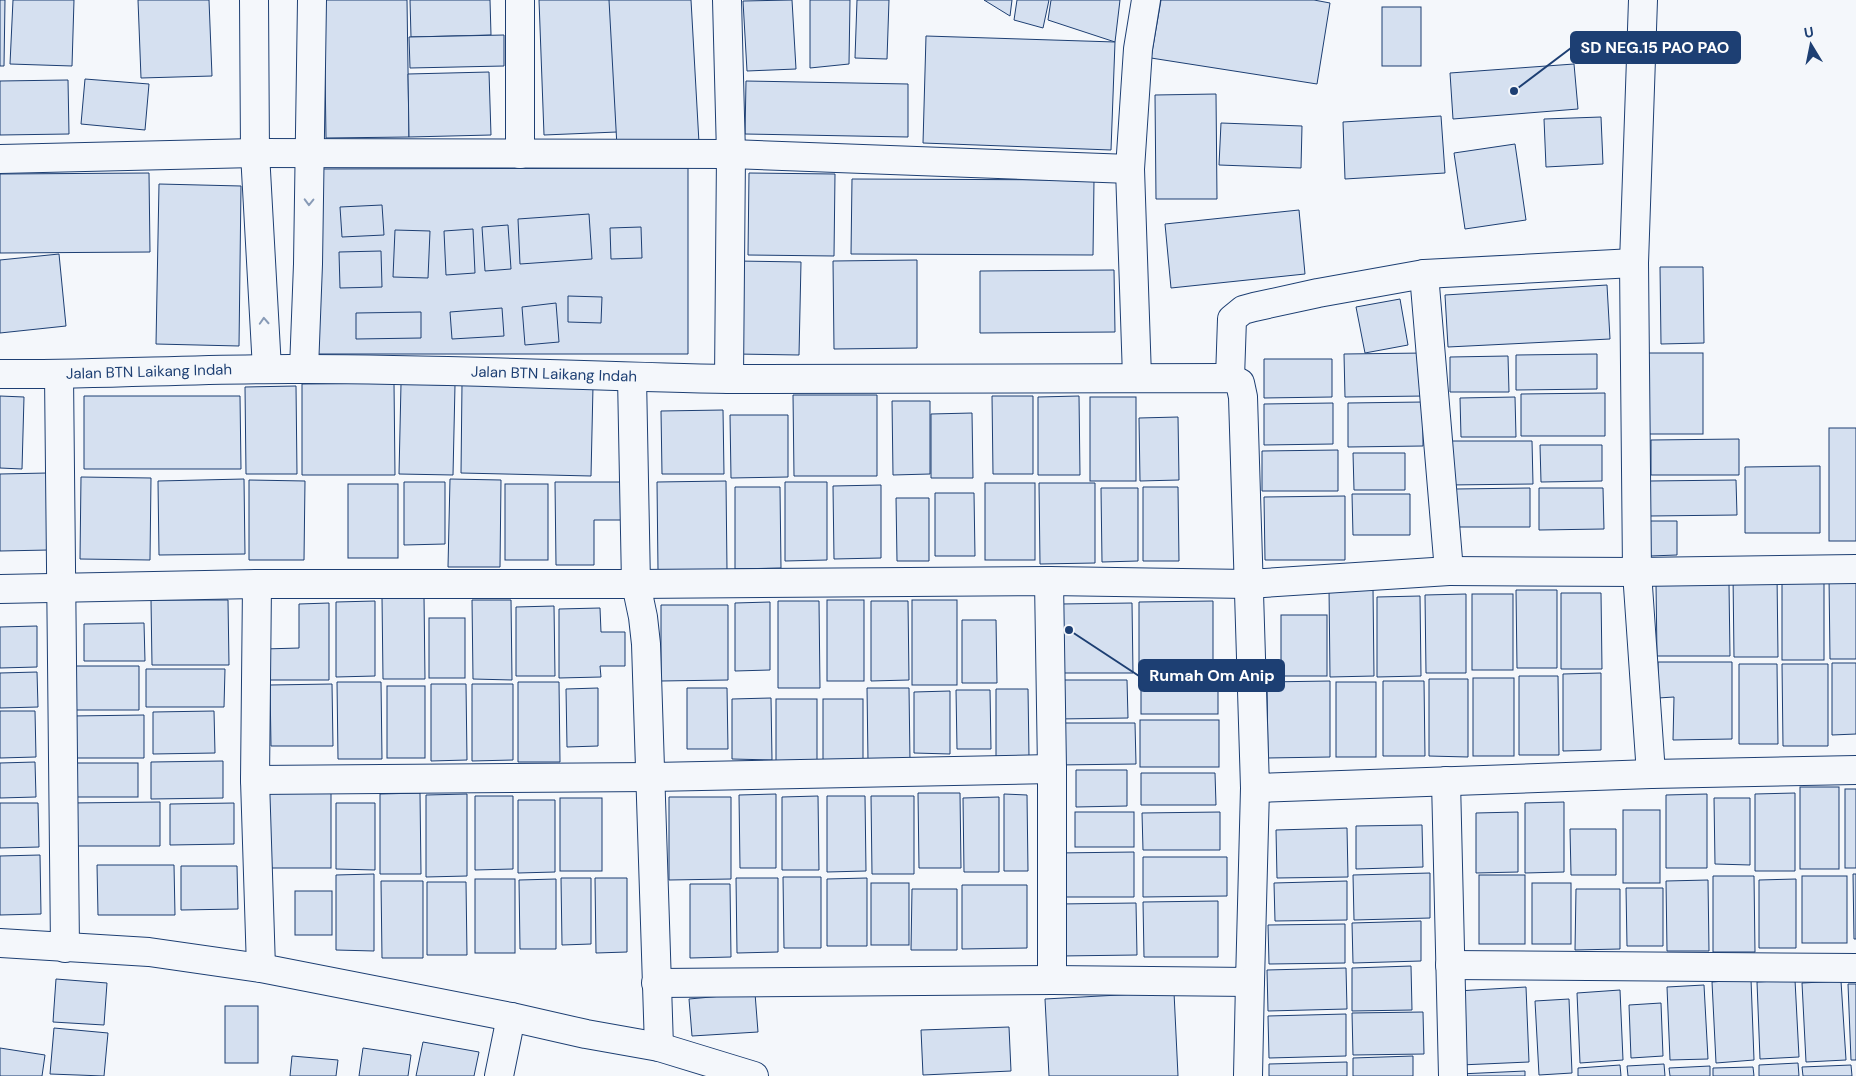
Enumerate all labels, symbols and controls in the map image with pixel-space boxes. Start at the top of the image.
north arrow [1786,20,1836,70]
text: U [1802,23,1815,42]
callout: SD NEG.15 PAO PAO [1571,32,1740,63]
text: SD NEG.15 PAO PAO [1581,37,1729,58]
one-way arrow [304,198,314,206]
one-way arrow [258,316,269,324]
street label: Jalan BTN Laikang Indah [66,359,232,384]
street label: Jalan BTN Laikang Indah [471,362,637,387]
callout: Rumah Om Anip [1139,660,1284,691]
text: Rumah Om Anip [1149,665,1275,686]

